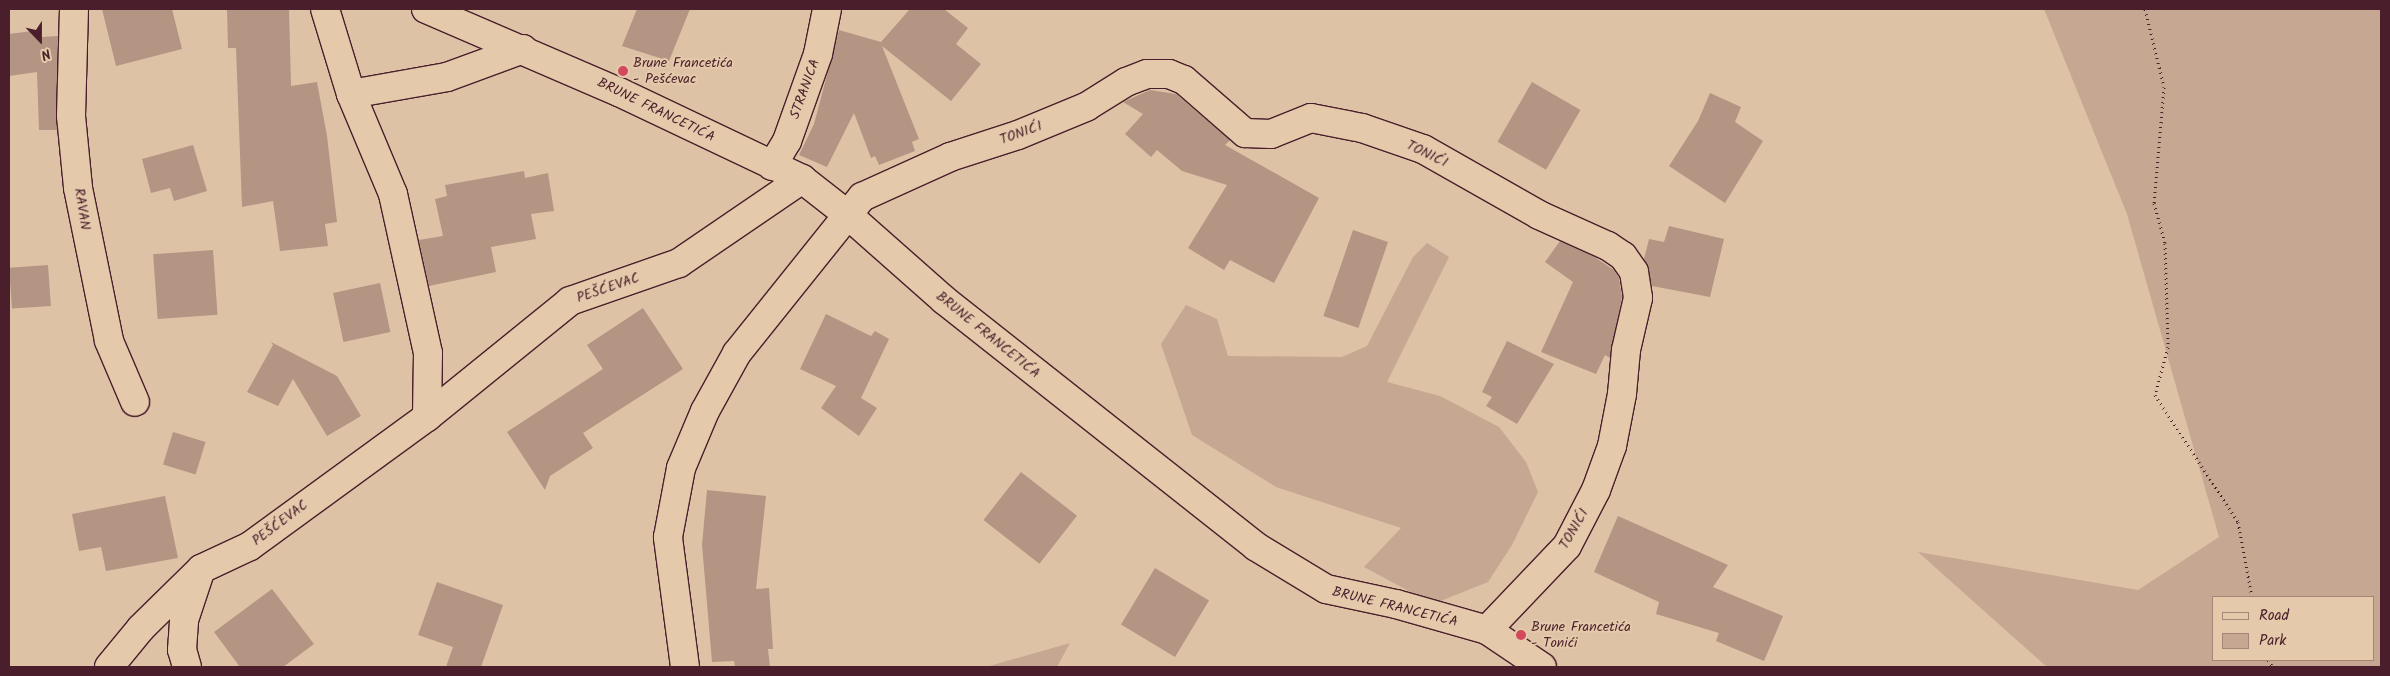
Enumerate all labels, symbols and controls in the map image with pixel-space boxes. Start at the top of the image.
north arrow [15,15,65,65]
text: N [37,42,54,66]
place label: Brune Francetića - Pešćevac [633,55,733,88]
street label: STRANICA [786,57,824,121]
marker: Brune Francetića - Pešćevac [617,65,629,77]
street label: BRUNE FRANCETIĆA [594,74,718,146]
street label: TONIĆI [998,118,1044,148]
street label: TONIĆI [1404,137,1450,171]
street label: RAVAN [70,187,94,231]
street label: PEŠĆEVAC [574,269,642,307]
street label: BRUNE FRANCETIĆA [933,288,1043,382]
street label: PEŠĆEVAC [249,497,311,549]
street label: TONIĆI [1556,506,1592,552]
street label: BRUNE FRANCETIĆA [1331,583,1459,631]
legend [2212,596,2375,661]
text: Road [2259,604,2289,628]
place label: Brune Francetića - Tonići [1531,619,1631,652]
marker: Brune Francetića - Tonići [1515,629,1527,641]
text: Park [2259,629,2286,653]

